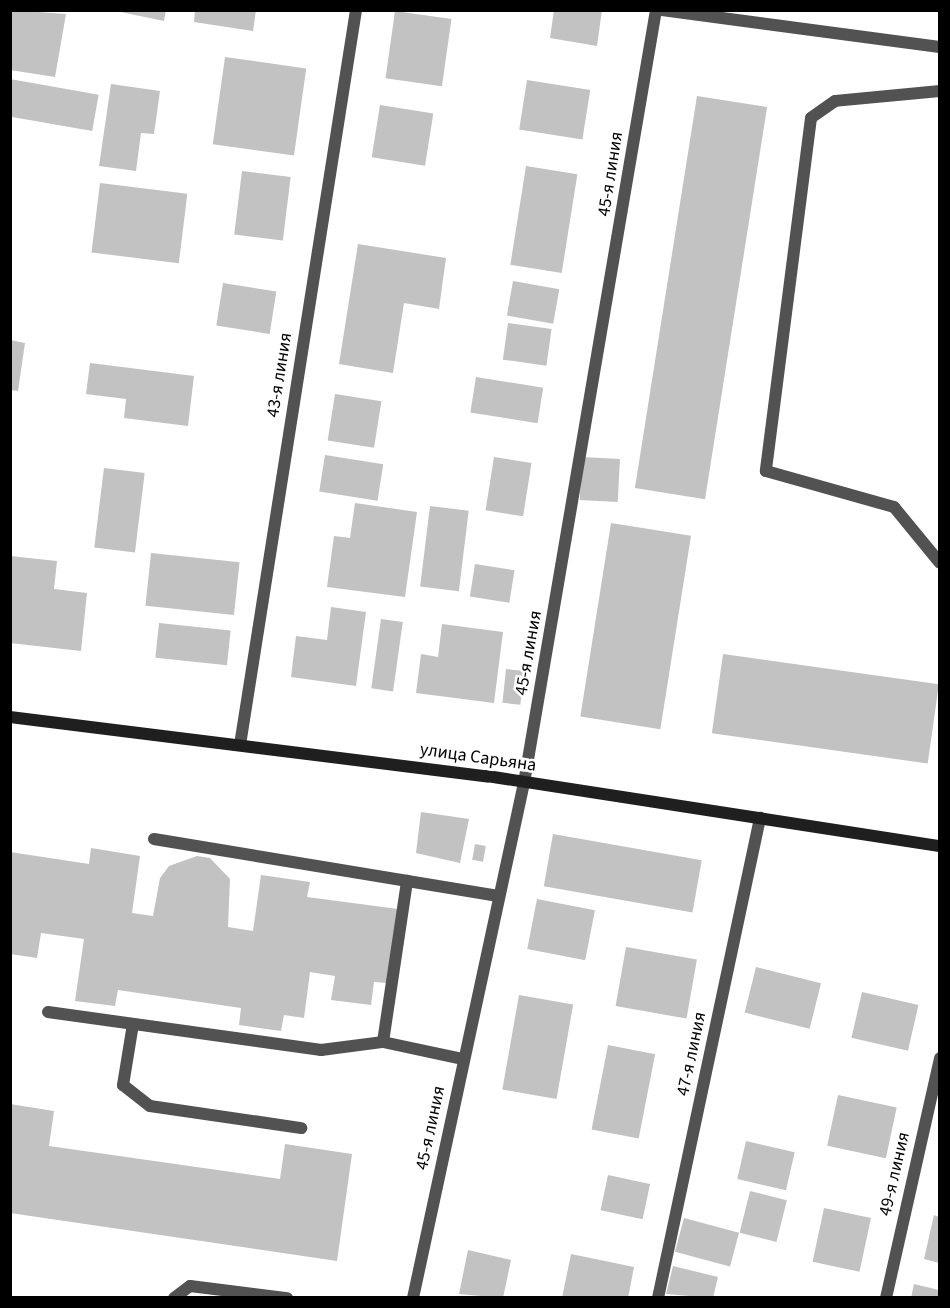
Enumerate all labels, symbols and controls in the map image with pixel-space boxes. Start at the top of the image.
street label: 45-я линия [594,130,628,218]
street label: 43-я линия [263,331,297,419]
street label: 45-я линия [511,609,547,697]
street label: улица Сарьяна [418,739,538,777]
street label: 47-я линия [673,1010,711,1098]
street label: 45-я линия [412,1084,450,1172]
street label: 49-я линия [875,1130,915,1218]

